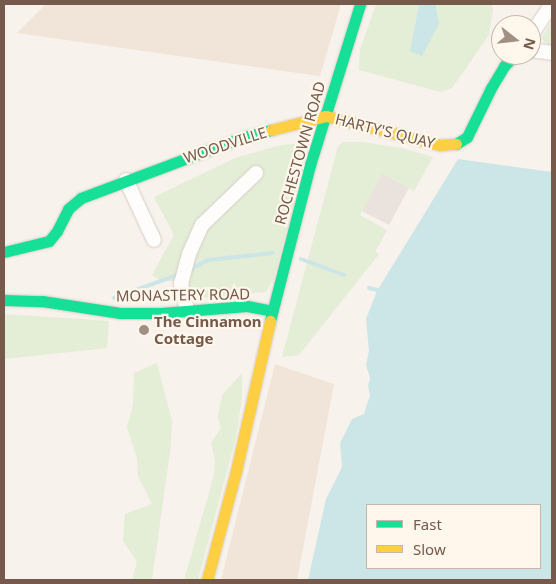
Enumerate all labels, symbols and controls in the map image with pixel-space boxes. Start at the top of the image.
north arrow [491,15,541,65]
text: N [519,36,541,52]
street label: ROCHESTOWN ROAD [271,79,329,227]
street label: HARTY'S QUAY [333,110,437,152]
street label: WOODVILLE [181,123,269,167]
street label: MONASTERY ROAD [116,285,250,305]
place label: The Cinnamon Cottage [154,312,262,347]
marker: The Cinnamon Cottage [138,324,150,336]
legend [366,504,541,569]
text: Fast [413,514,442,534]
text: Slow [413,539,446,559]

